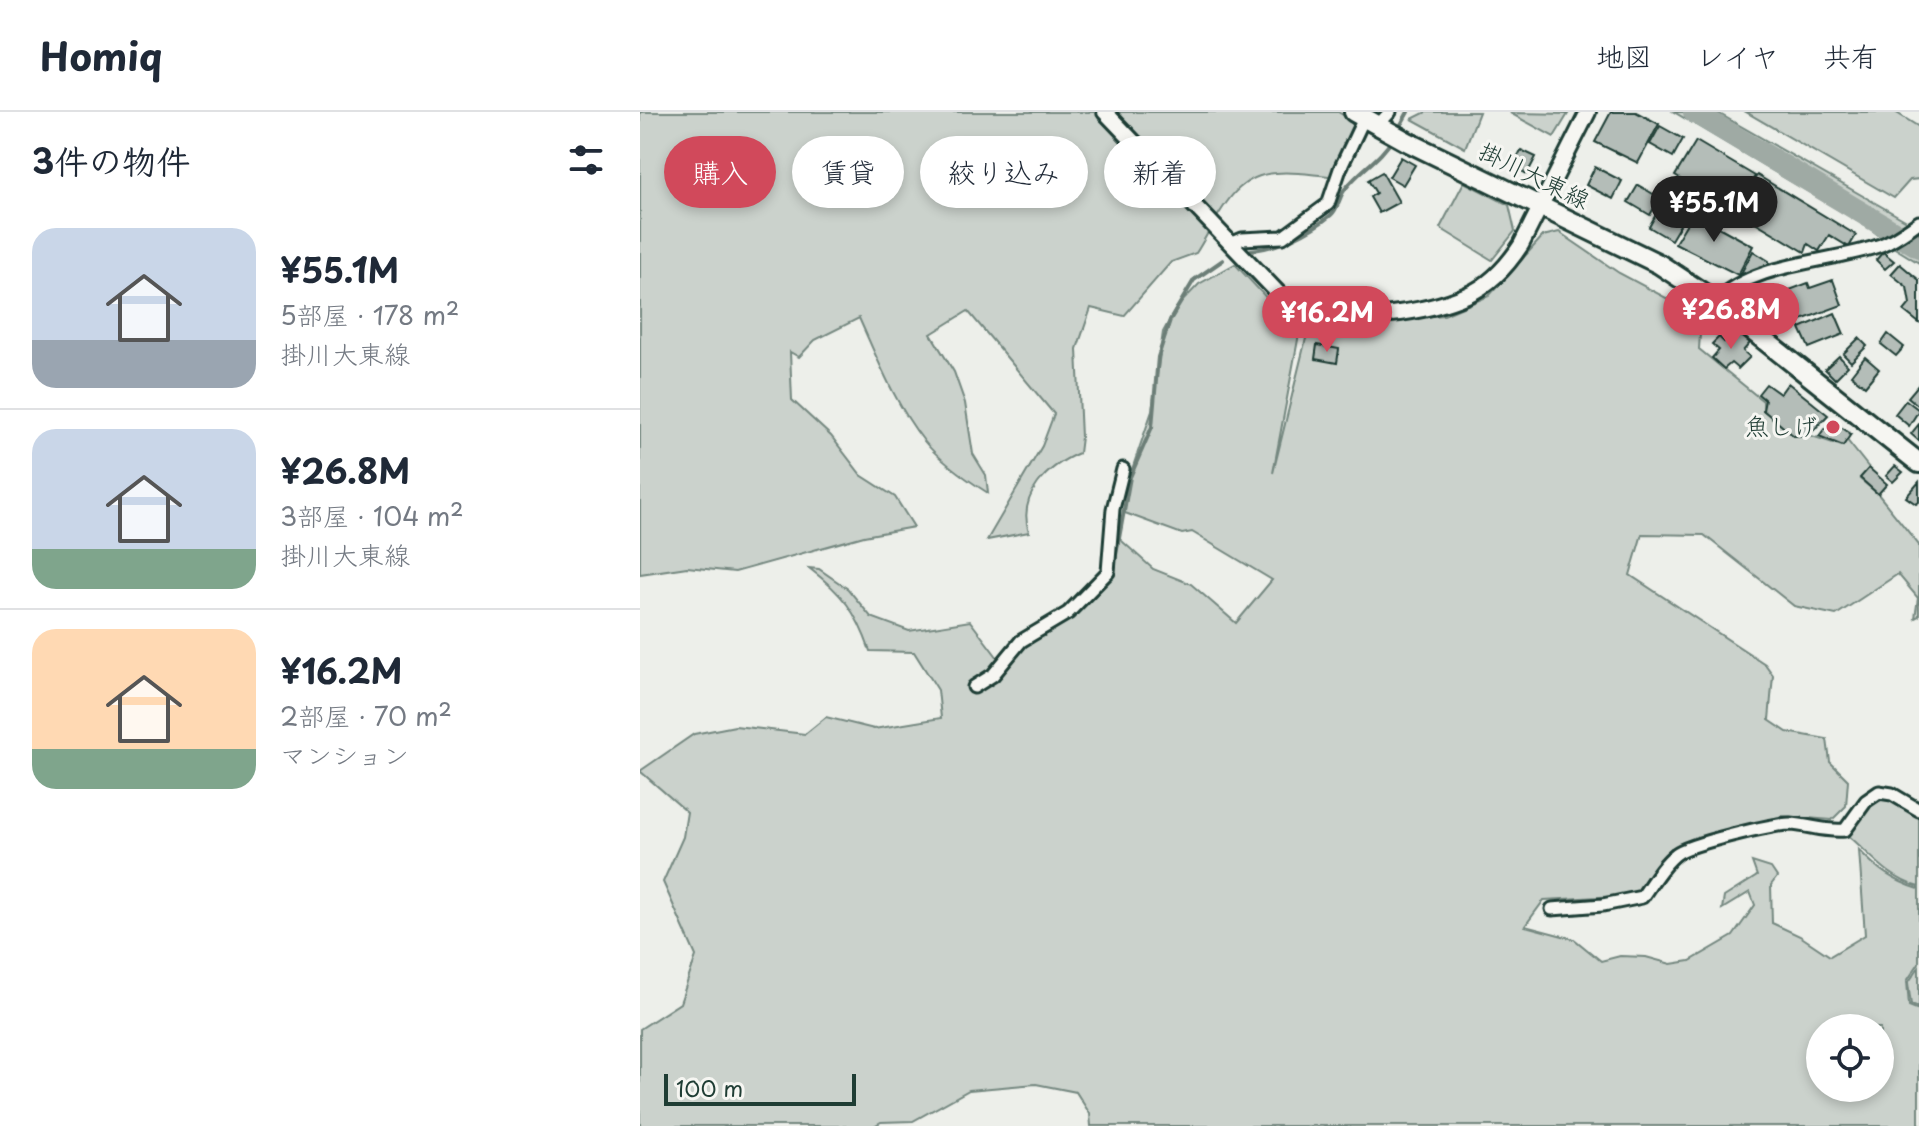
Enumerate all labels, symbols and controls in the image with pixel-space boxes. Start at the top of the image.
text: Homiq [40,27,162,84]
text: 地図 [1596,34,1652,77]
text: レイヤ [1696,34,1779,77]
text: 共有 [1823,34,1879,77]
street label: 掛川大東線 [1473,132,1597,217]
text: 3件の物件 [32,134,190,186]
chip: 購入 [664,136,776,208]
chip: 賃貸 [792,136,904,208]
chip: 絞り込み [920,136,1088,208]
chip: 新着 [1104,136,1216,208]
icon: filters [564,138,608,182]
pin: ¥55.1M [1649,176,1779,244]
text: ¥55.1M [1668,182,1760,221]
text: ¥55.1M [280,243,399,295]
icon: home [96,260,192,356]
pin: ¥26.8M [1666,283,1796,351]
pin: ¥16.2M [1262,286,1392,354]
text: ¥26.8M [1681,289,1781,328]
text: ¥16.2M [1280,292,1374,331]
text: 5部屋 · 178 m² [280,295,460,334]
text: 掛川大東線 [280,334,410,373]
place label: 魚しげ [1745,407,1817,443]
marker: 魚しげ [1824,418,1842,436]
text: ¥26.8M [280,444,410,496]
icon: home [96,461,192,557]
text: 3部屋 · 104 m² [280,496,464,535]
text: 掛川大東線 [280,535,410,574]
text: ¥16.2M [280,644,403,696]
icon: home [96,661,192,757]
text: 2部屋 · 70 m² [280,696,452,735]
text: マンション [280,735,409,774]
map controls [1806,1014,1894,1102]
button: locate [1806,1014,1894,1102]
scale bar [664,1070,856,1106]
text: 100 m [676,1071,743,1104]

